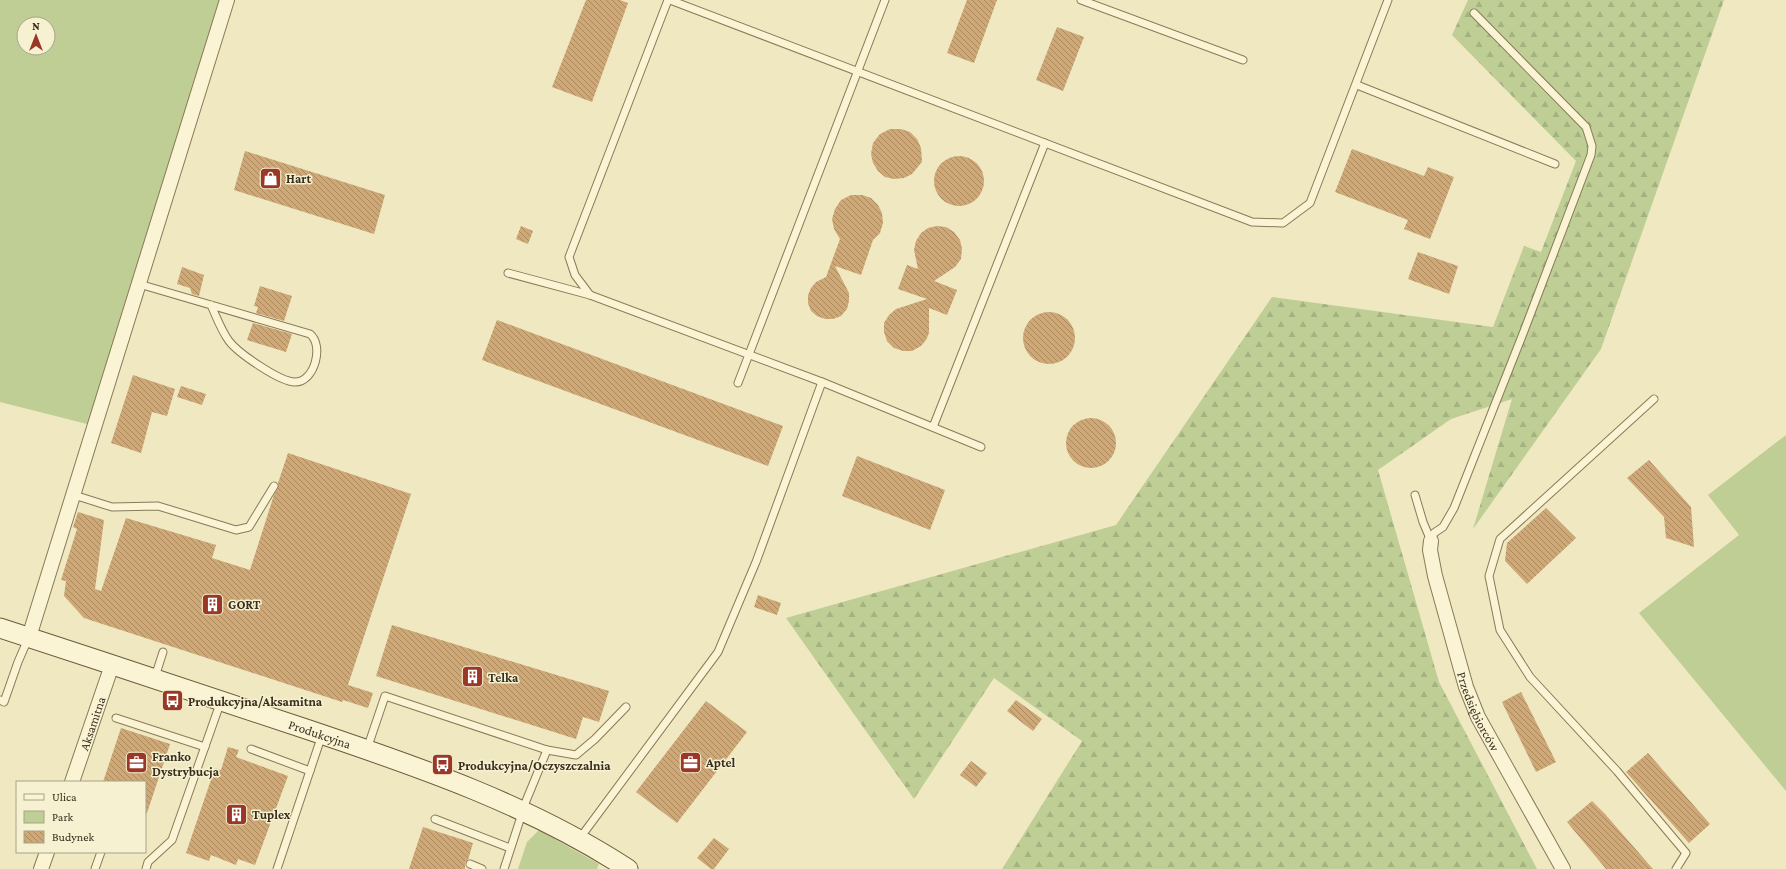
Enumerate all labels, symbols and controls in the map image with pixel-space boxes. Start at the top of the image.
north arrow [16,16,56,56]
text: N [32,20,40,32]
shop icon: Hart [257,165,283,191]
place label: Hart [286,171,311,186]
building icon: GORT [200,591,226,617]
place label: GORT [228,597,261,612]
building icon: Telka [460,664,486,690]
place label: Telka [488,670,519,685]
street label: Przedsiębiorców [1455,670,1503,754]
bus stop icon: Produkcyjna/Aksamitna [160,688,186,714]
street label: Aksamitna [76,694,108,752]
place label: Produkcyjna/Aksamitna [188,694,323,710]
street label: Produkcyjna [287,716,353,751]
place label: Franko Dystrybucja [152,749,220,780]
office icon: Aptel [678,749,704,775]
office icon: Franko Dystrybucja [124,750,150,776]
bus stop icon: Produkcyjna/Oczyszczalnia [429,752,455,778]
place label: Aptel [705,755,735,770]
place label: Produkcyjna/Oczyszczalnia [458,758,611,774]
legend [16,781,146,853]
text: Ulica [52,790,77,804]
building icon: Tuplex [223,801,249,827]
place label: Tuplex [252,807,291,822]
text: Park [52,810,74,824]
text: Budynek [52,830,95,844]

